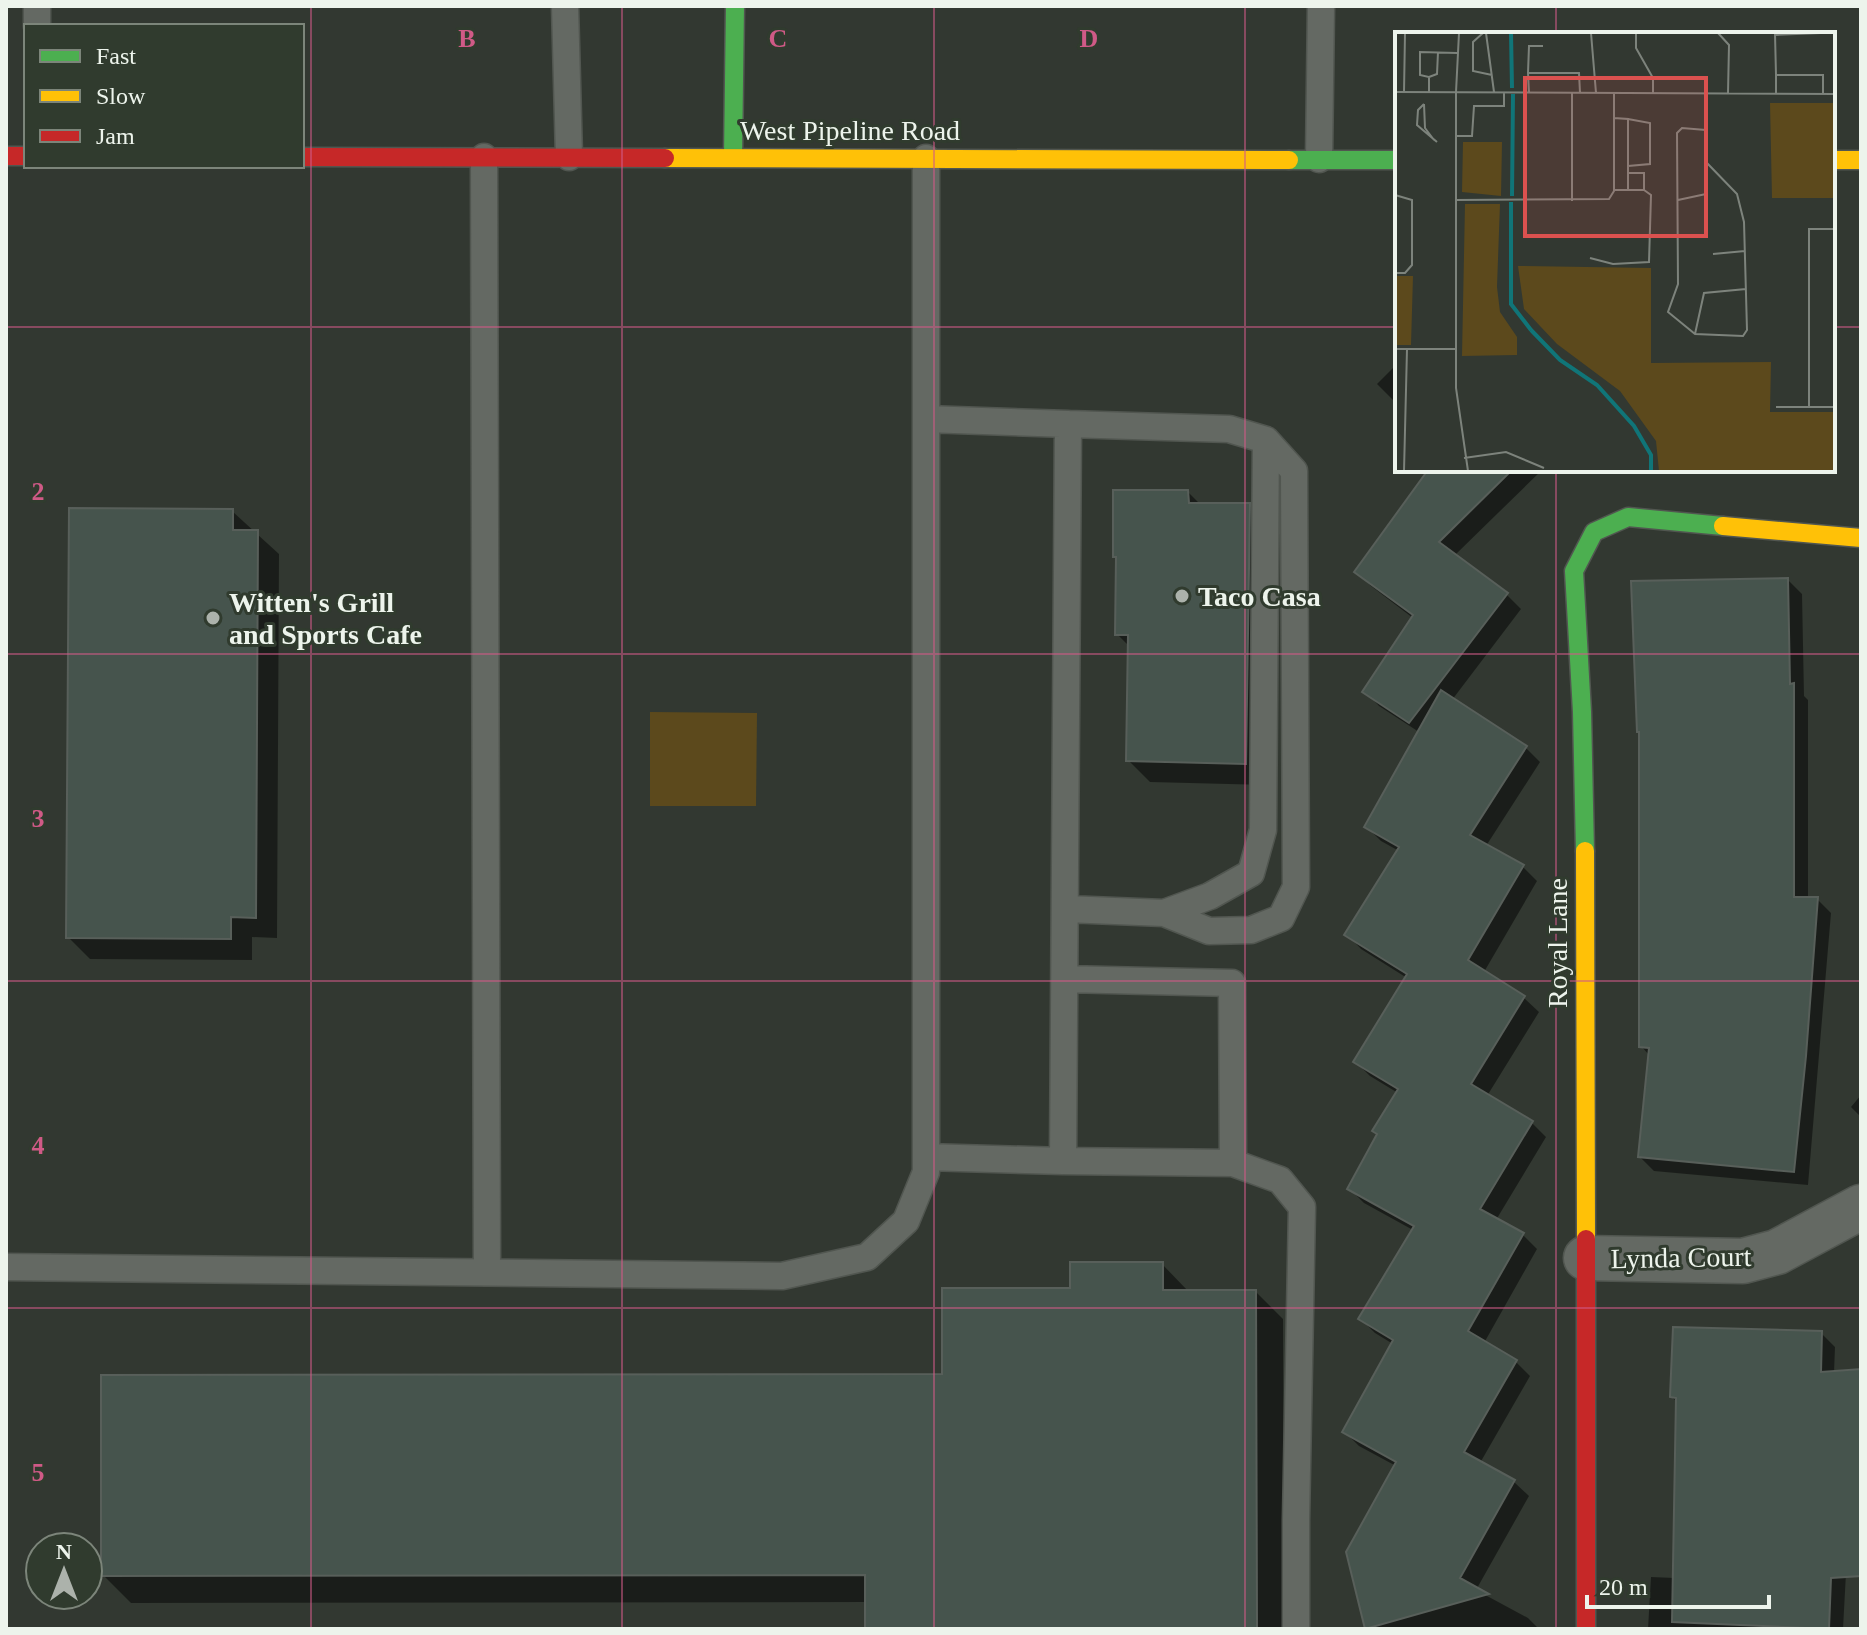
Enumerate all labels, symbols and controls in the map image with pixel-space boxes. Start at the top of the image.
legend [24,24,304,168]
text: B [458,24,476,53]
text: C [769,24,787,53]
text: D [1080,24,1098,53]
inset map [1395,32,1835,472]
text: Fast [96,43,136,69]
text: Slow [96,83,146,109]
street label: West Pipeline Road [740,115,960,146]
text: Jam [96,123,135,149]
text: 2 [32,477,45,506]
place label: Taco Casa [1198,581,1321,612]
place label: Witten's Grill and Sports Cafe [229,587,422,650]
marker: Taco Casa [1173,587,1191,605]
marker: Witten's Grill and Sports Cafe [204,609,222,627]
text: 3 [32,804,45,833]
street label: Royal Lane [1542,878,1573,1008]
text: 4 [32,1131,45,1160]
street label: Lynda Court [1610,1241,1752,1274]
text: 5 [32,1458,45,1487]
north arrow [24,1531,104,1611]
text: N [56,1539,72,1564]
scale bar [1587,1559,1769,1609]
text: 20 m [1599,1574,1648,1600]

